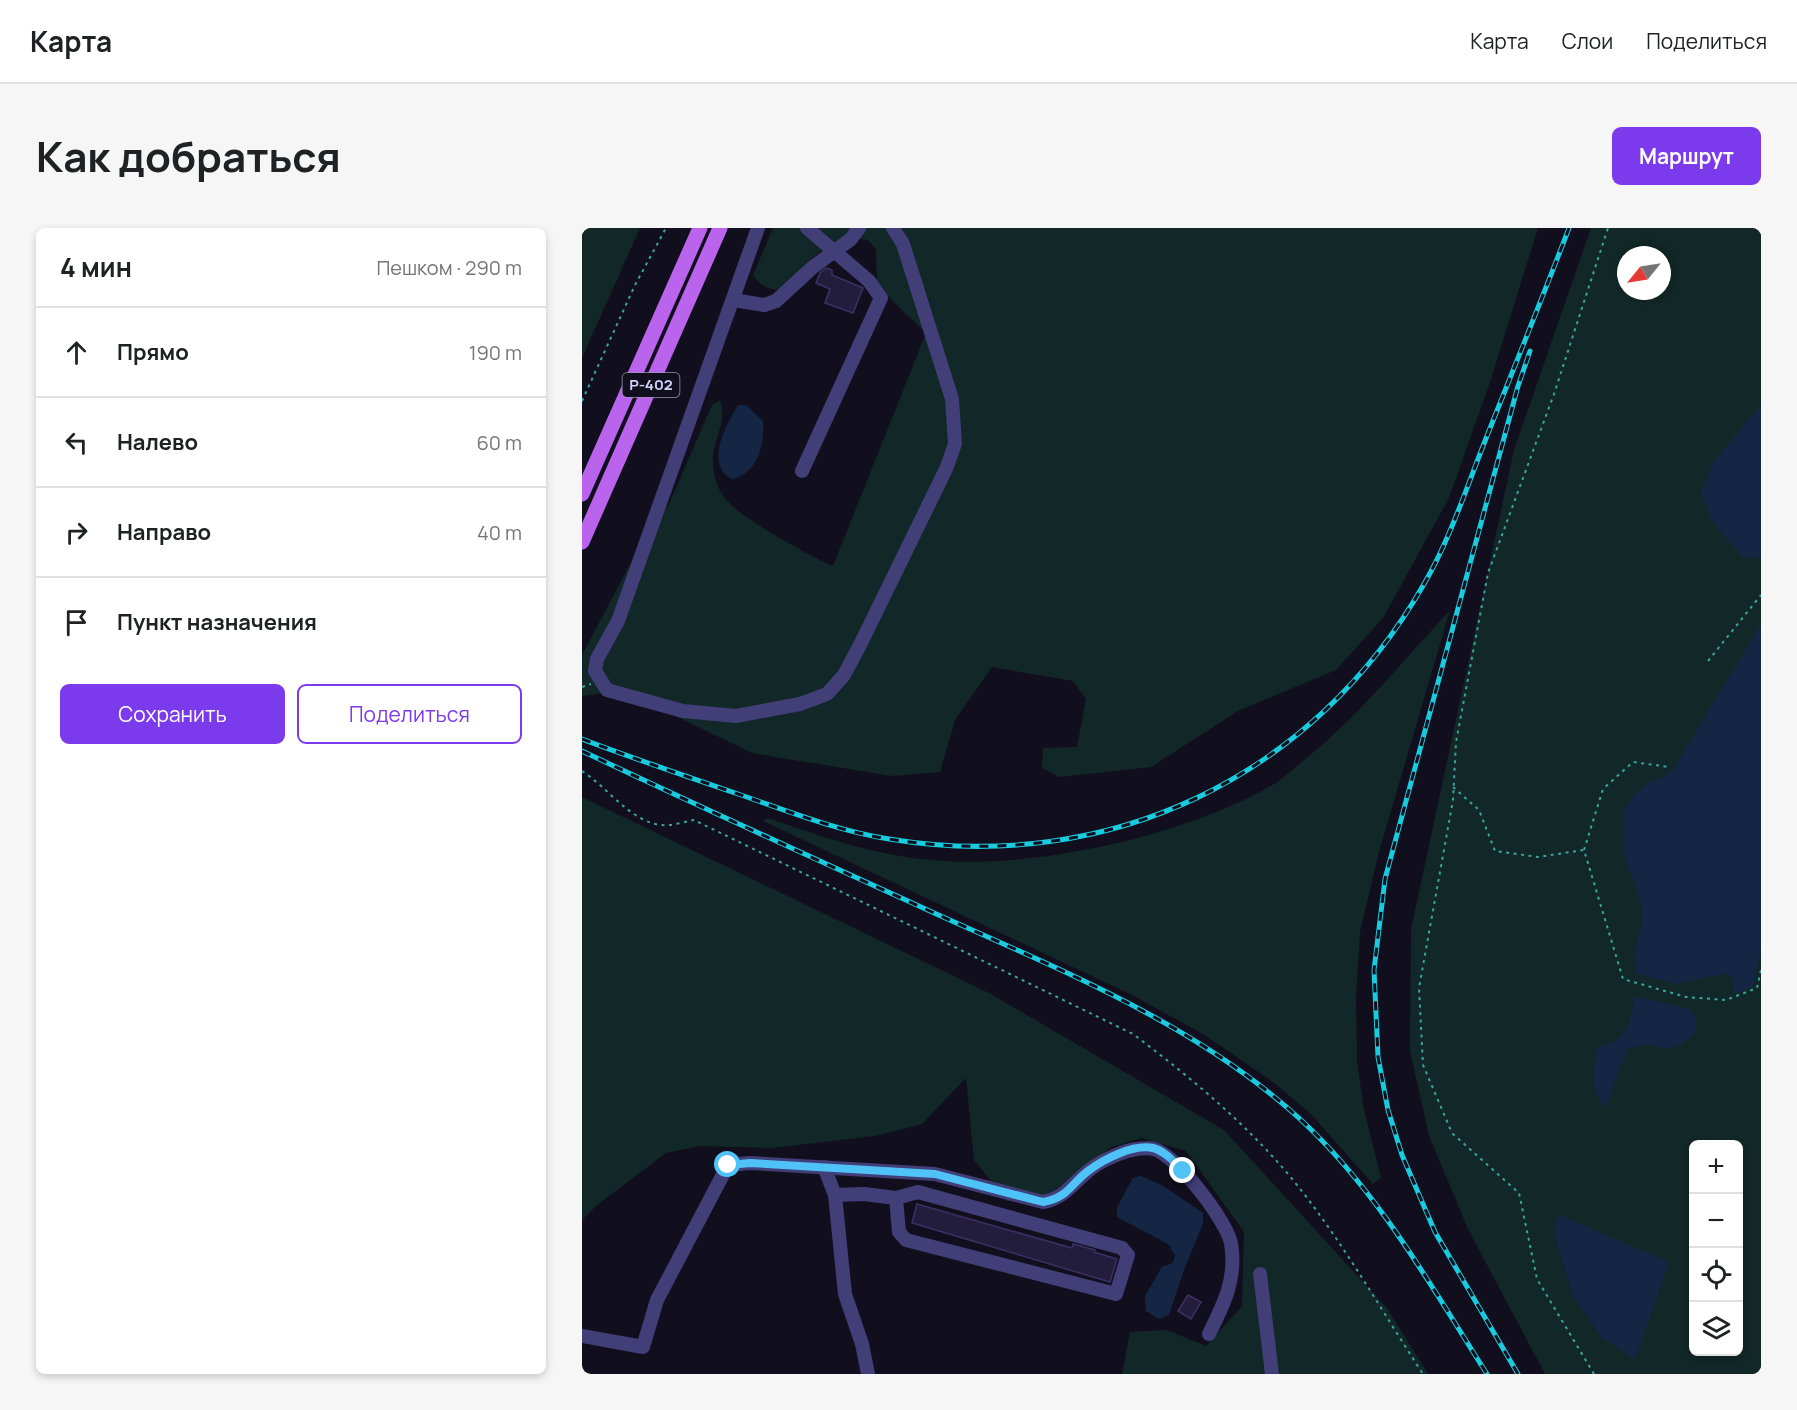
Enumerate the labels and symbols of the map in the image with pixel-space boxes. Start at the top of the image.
north arrow [1617,246,1671,300]
road number: Р-402 [622,373,680,397]
route start [714,1151,740,1177]
route end [1169,1157,1195,1183]

